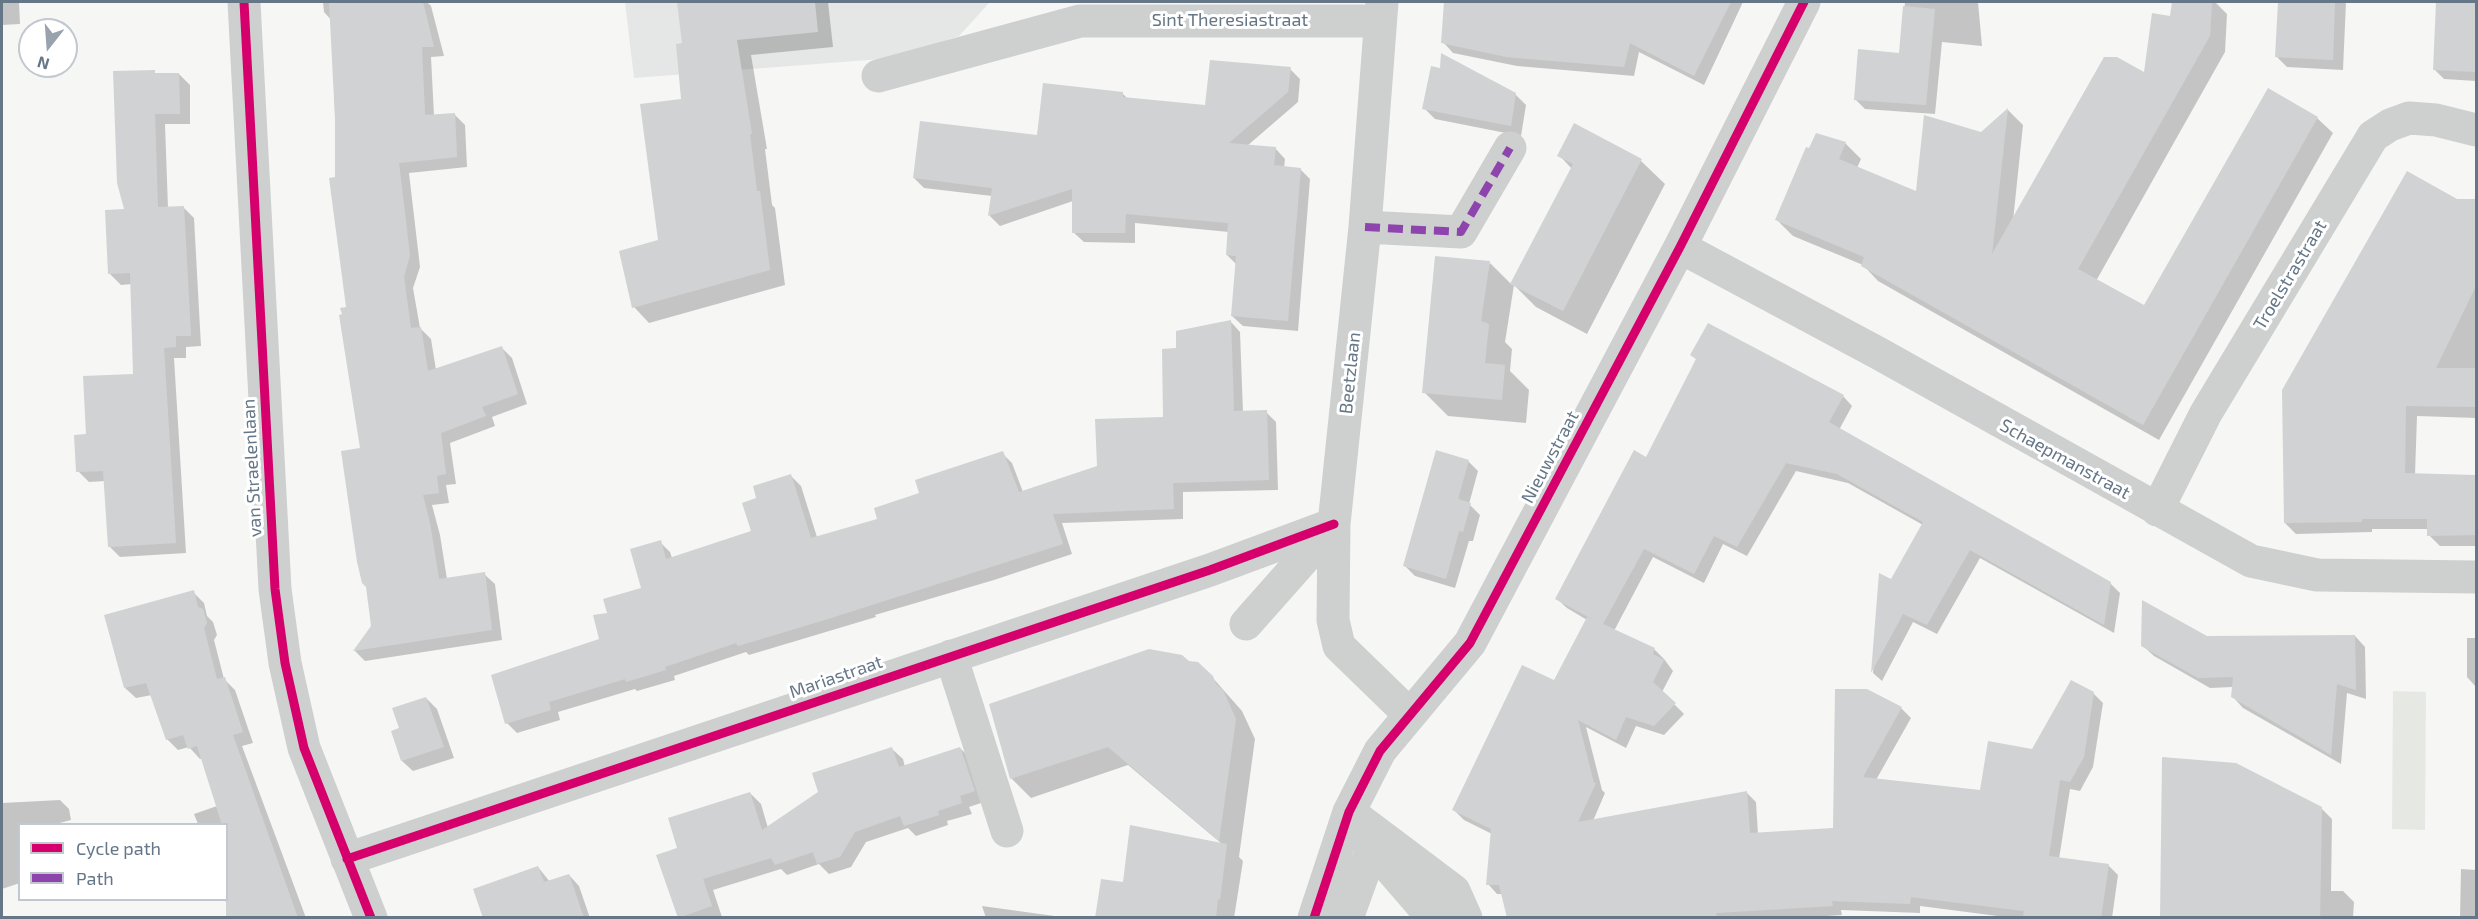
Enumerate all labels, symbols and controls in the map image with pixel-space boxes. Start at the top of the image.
street label: Sint Theresiastraat [1152,9,1308,31]
north arrow [18,18,78,78]
text: N [35,53,51,75]
street label: Troelstrastraat [2249,216,2331,334]
street label: Beetzlaan [1335,331,1365,415]
street label: van Straelenlaan [238,398,266,538]
street label: Nieuwstraat [1517,407,1583,507]
street label: Schaepmanstraat [1996,414,2134,504]
street label: Mariastraat [787,651,885,703]
legend [18,823,228,901]
text: Cycle path [76,837,161,859]
text: Path [76,867,114,889]

